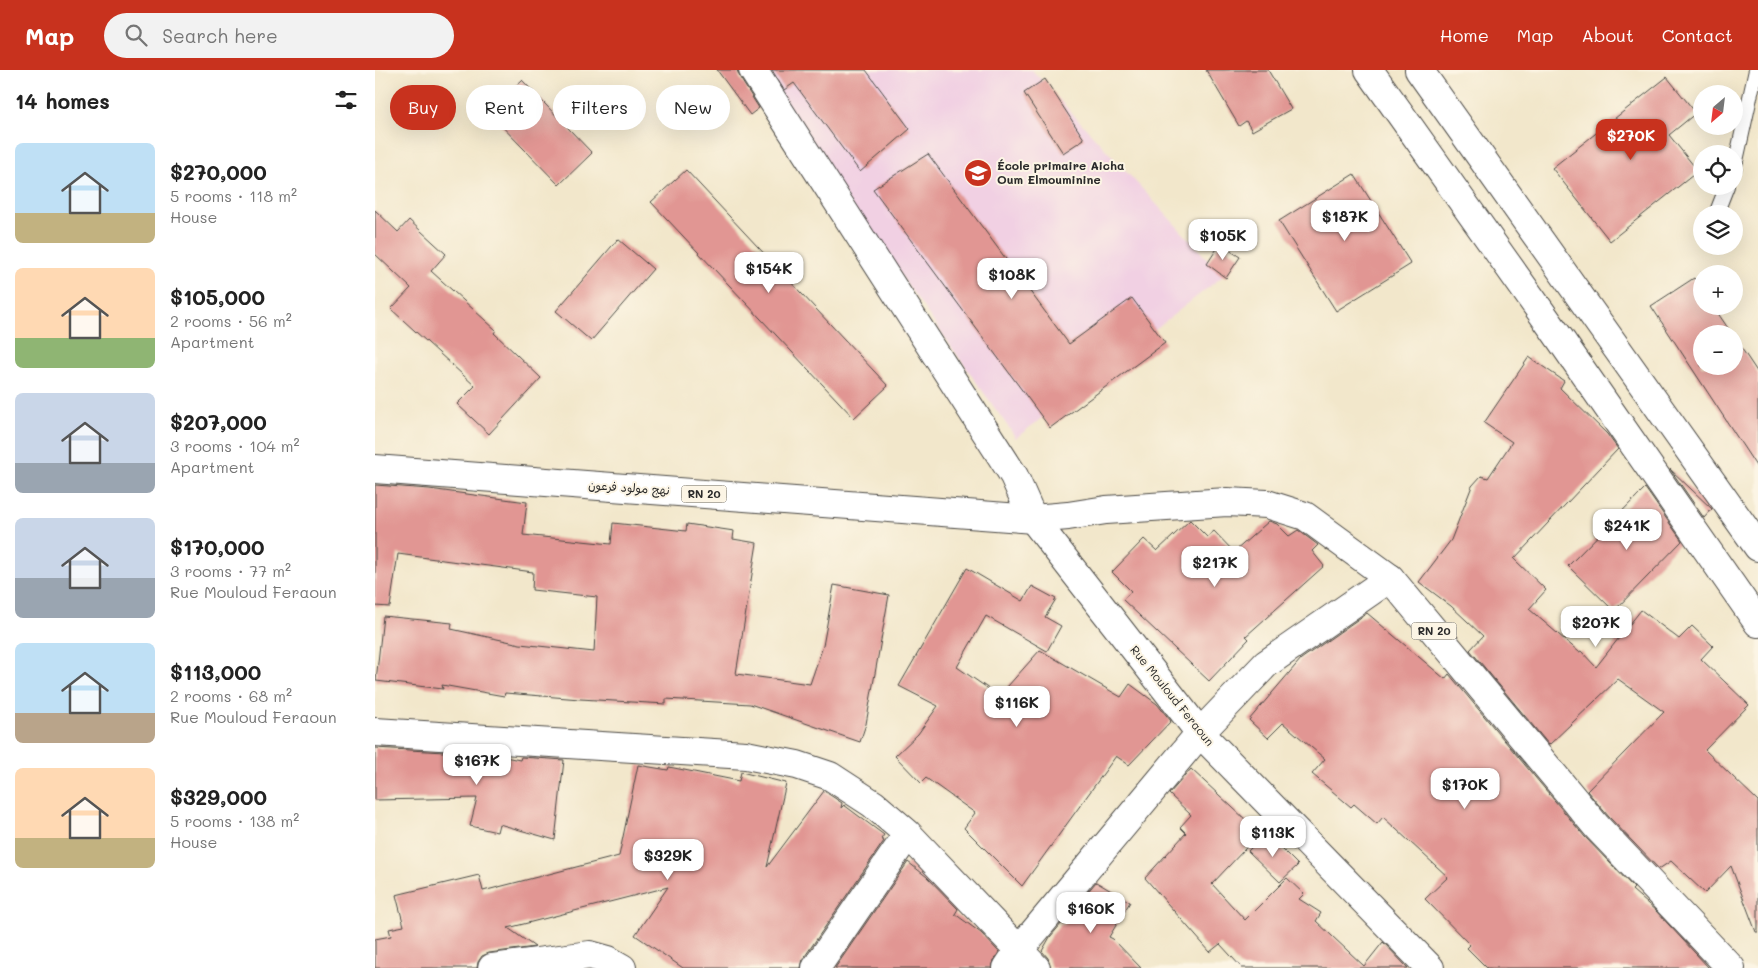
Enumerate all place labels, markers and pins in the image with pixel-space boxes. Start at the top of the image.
pin: $270K [1596,118,1666,161]
place label: École primaire Aicha Oum Elmouminine [997,157,1124,187]
school or university icon: École primaire Aicha Oum Elmouminine [963,158,993,188]
pin: $187K [1310,200,1380,242]
pin: $105K [1188,218,1258,261]
pin: $154K [734,252,804,294]
pin: $108K [977,258,1047,300]
pin: $241K [1592,508,1662,551]
pin: $217K [1180,546,1250,588]
pin: $207K [1561,606,1631,648]
pin: $116K [982,686,1052,728]
pin: $167K [442,744,512,786]
pin: $170K [1430,768,1500,810]
pin: $113K [1238,816,1308,858]
pin: $329K [633,838,703,881]
pin: $160K [1056,892,1126,934]

